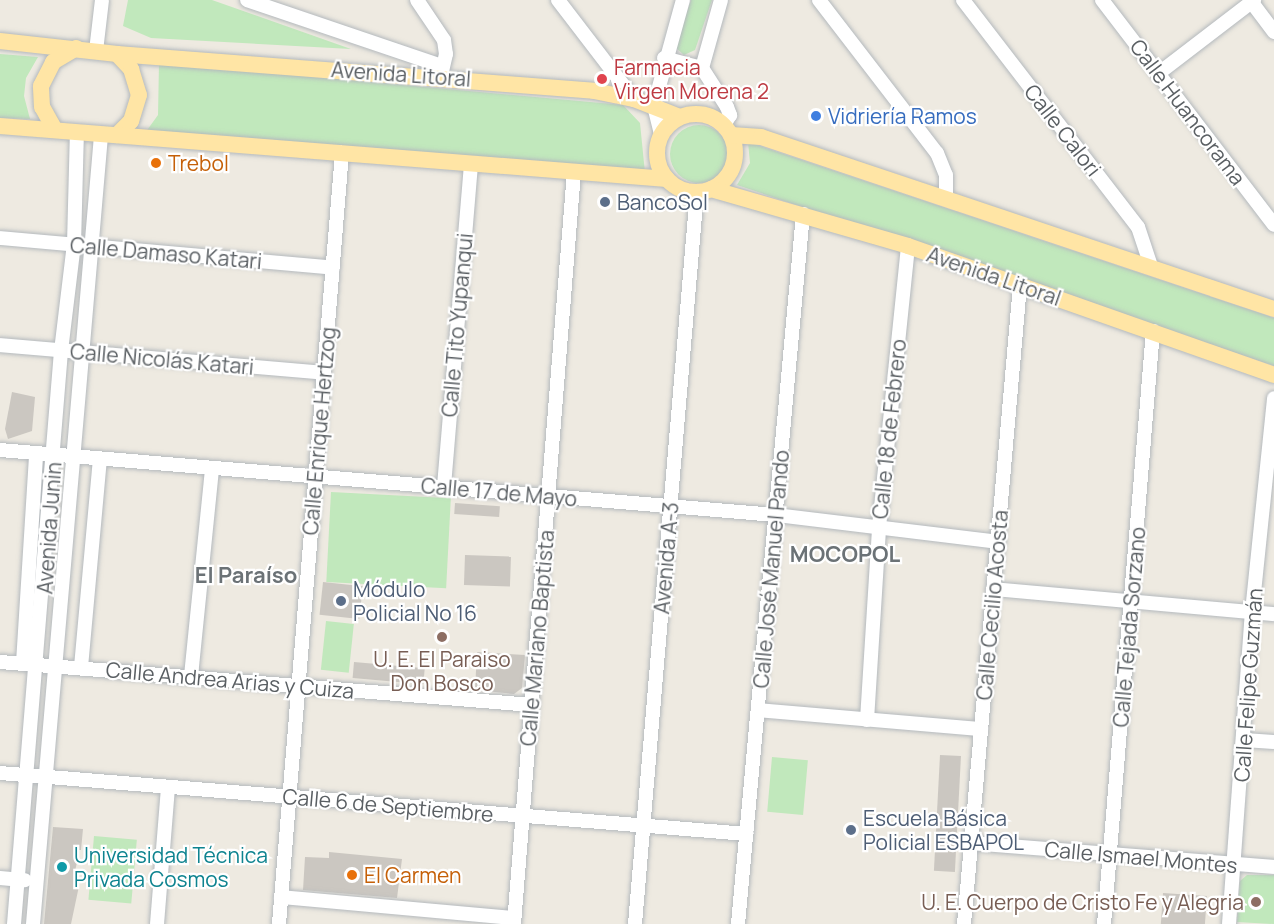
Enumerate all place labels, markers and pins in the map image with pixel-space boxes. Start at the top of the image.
place label: Farmacia Virgen Morena 2 [614,54,769,104]
marker: Farmacia Virgen Morena 2 [595,72,609,86]
place label: Vidriería Ramos [828,103,977,129]
marker: Vidriería Ramos [809,109,823,123]
place label: Trebol [168,150,229,176]
marker: Trebol [149,156,163,170]
place label: BancoSol [617,189,708,215]
marker: BancoSol [598,195,612,209]
place label: Módulo Policial No 16 [353,576,477,626]
marker: Módulo Policial No 16 [334,594,348,608]
marker: U. E. El Paraiso Don Bosco [435,630,449,644]
place label: U. E. El Paraiso Don Bosco [373,646,511,696]
place label: Escuela Básica Policial ESBAPOL [863,805,1024,855]
marker: Escuela Básica Policial ESBAPOL [844,823,858,837]
place label: Universidad Técnica Privada Cosmos [74,842,268,892]
marker: Universidad Técnica Privada Cosmos [55,860,69,874]
place label: El Carmen [364,862,462,888]
marker: El Carmen [345,868,359,882]
place label: U. E. Cuerpo de Cristo Fe y Alegria [921,889,1244,915]
marker: U. E. Cuerpo de Cristo Fe y Alegria [1249,895,1263,909]

